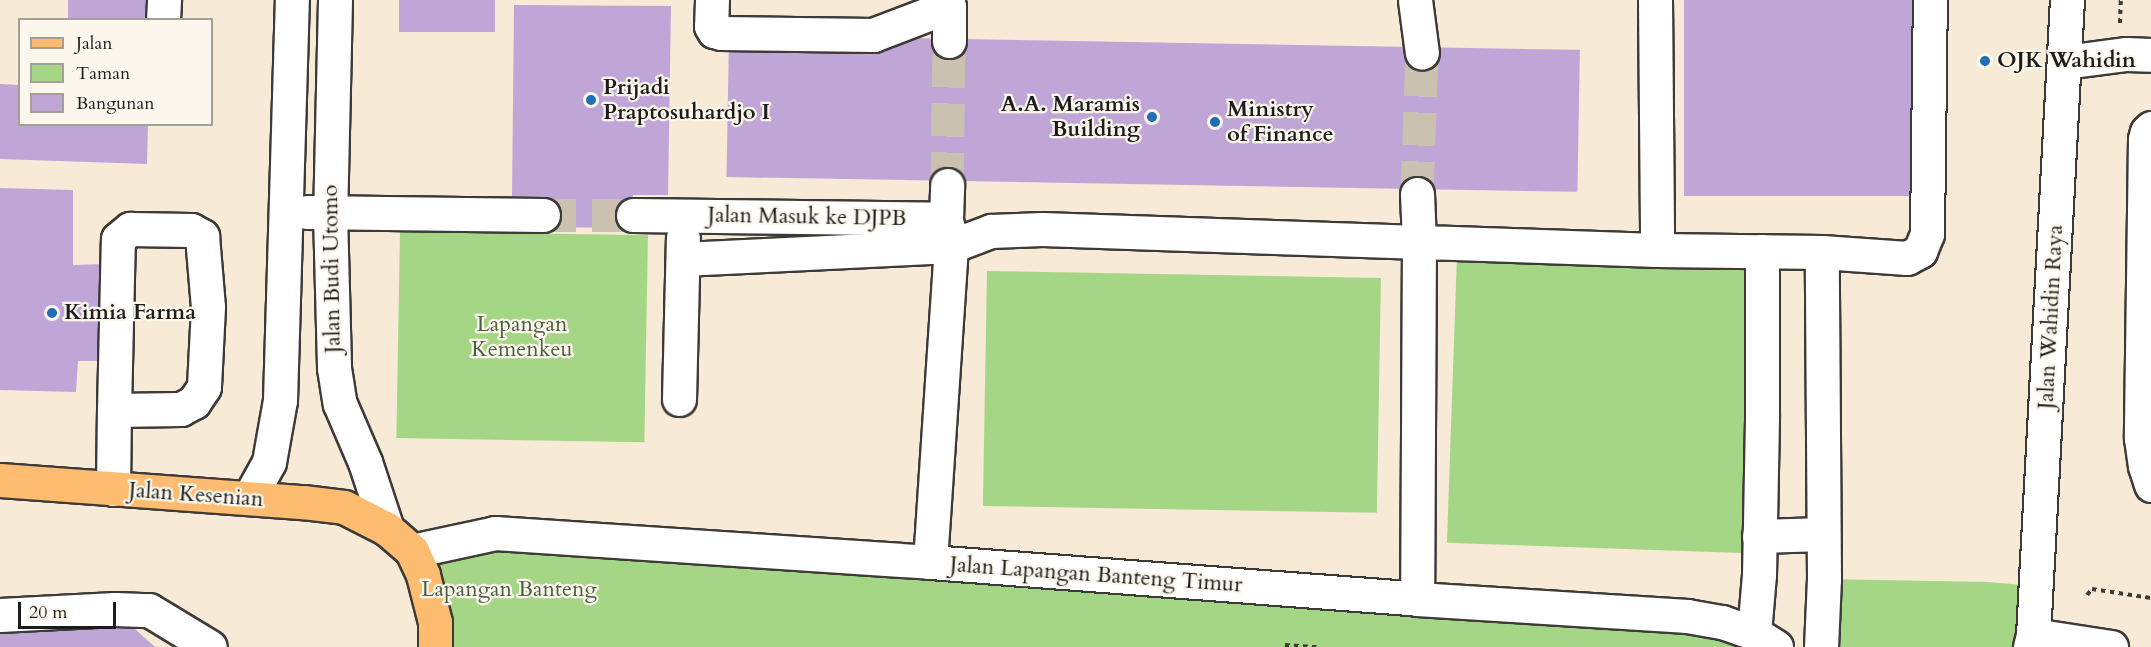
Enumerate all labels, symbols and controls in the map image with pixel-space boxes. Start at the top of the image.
legend [18,18,213,126]
text: Jalan [76,31,112,56]
place label: OJK Wahidin [1997,48,2136,74]
marker: OJK Wahidin [1978,54,1992,68]
text: Taman [76,61,130,86]
place label: Prijadi Praptosuhardjo I [603,74,770,125]
text: Bangunan [76,91,154,116]
place label: A.A. Maramis Building [1001,91,1140,142]
marker: Prijadi Praptosuhardjo I [584,93,598,107]
place label: Ministry of Finance [1227,96,1334,148]
marker: A.A. Maramis Building [1145,110,1159,124]
marker: Ministry of Finance [1208,115,1222,129]
street label: Jalan Budi Utomo [317,184,347,354]
street label: Jalan Masuk ke DJPB [707,202,907,232]
street label: Jalan Wahidin Raya [2033,224,2069,410]
place label: Kimia Farma [64,300,196,326]
marker: Kimia Farma [45,306,59,320]
park label: Lapangan Kemenkeu [471,311,573,362]
street label: Jalan Kesenian [128,477,264,513]
street label: Jalan Lapangan Banteng Timur [949,552,1243,598]
park label: Lapangan Banteng [421,577,597,603]
scale bar [21,590,118,628]
text: 20 m [29,600,68,625]

